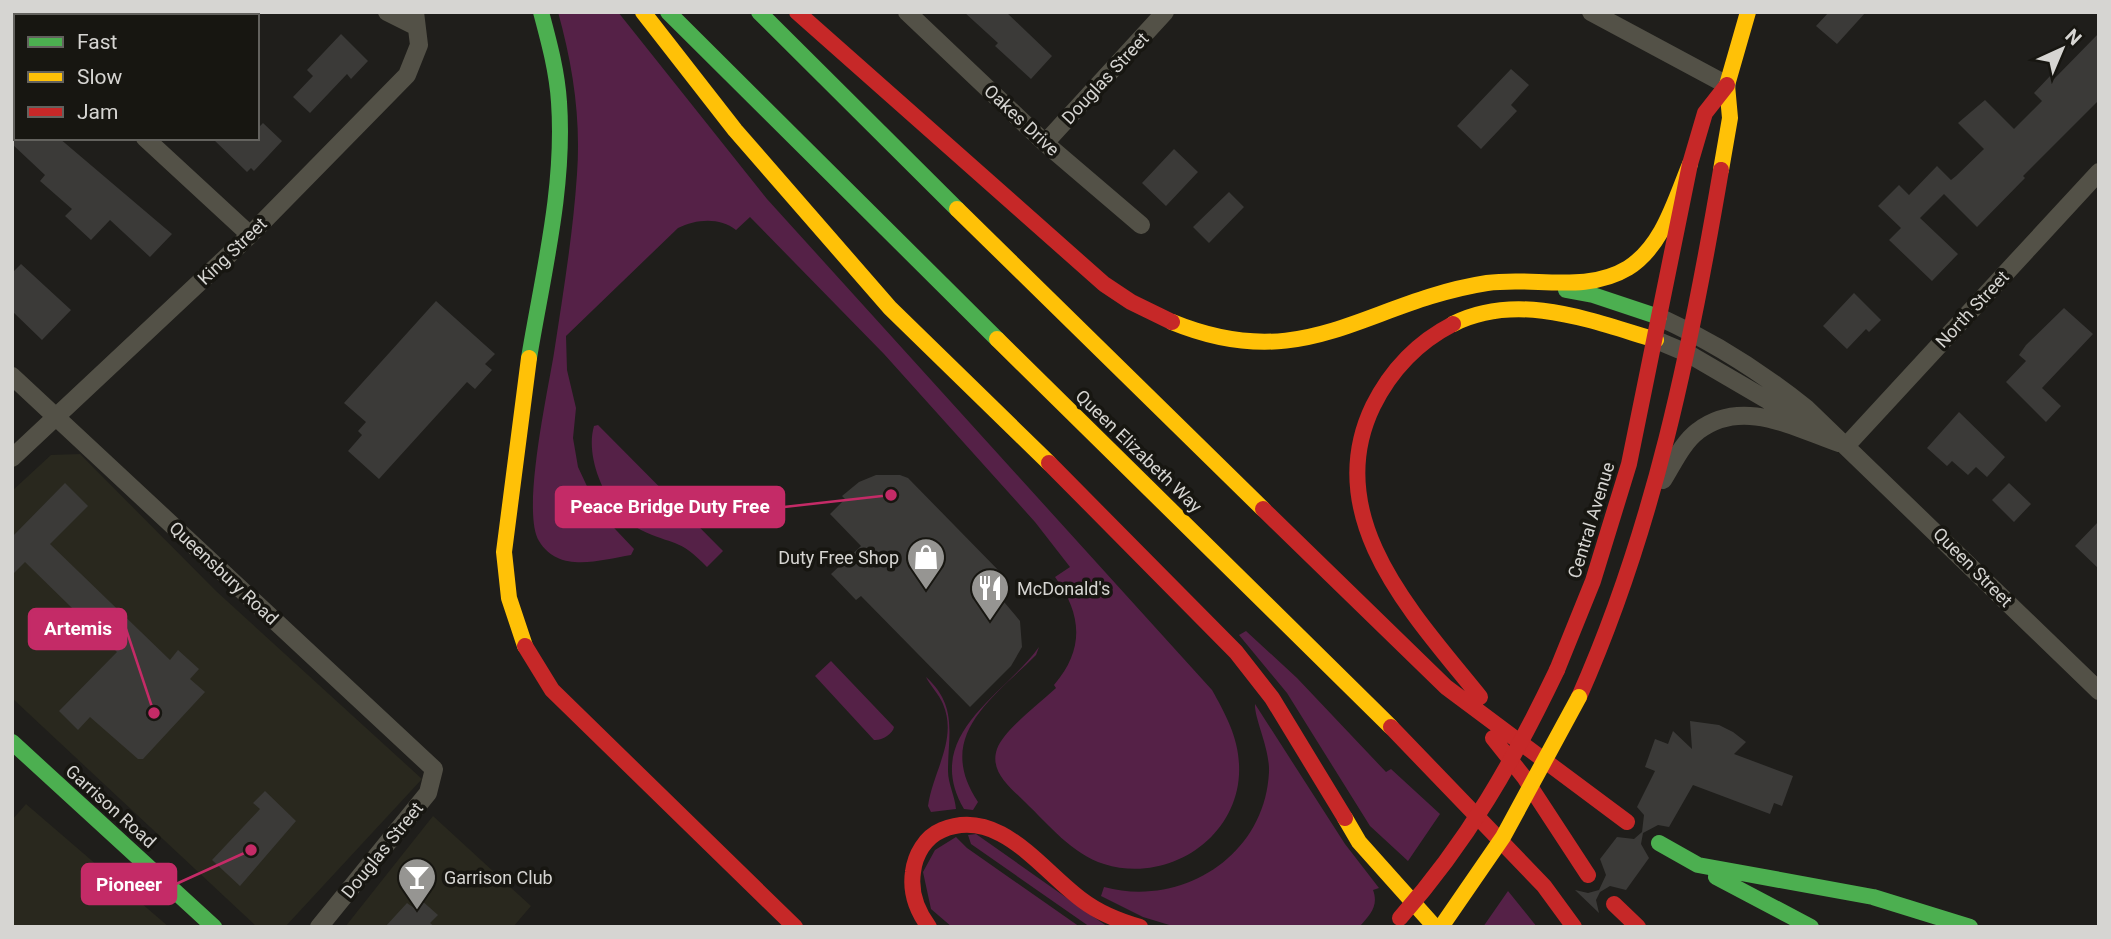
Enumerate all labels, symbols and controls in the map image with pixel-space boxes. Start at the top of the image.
legend [14,14,259,140]
north arrow [2027,14,2097,84]
text: N [2061,24,2086,50]
street label: Douglas Street [1057,28,1153,128]
text: Fast [77,30,118,54]
text: Slow [77,65,123,89]
street label: Oakes Drive [980,80,1064,160]
text: Jam [77,100,118,124]
street label: King Street [193,213,271,289]
street label: North Street [1931,266,2013,352]
street label: Queen Elizabeth Way [1072,385,1207,517]
street label: Central Avenue [1563,459,1619,581]
callout: Peace Bridge Duty Free [556,487,784,527]
text: Peace Bridge Duty Free [570,495,770,518]
street label: Queensbury Road [165,517,283,629]
street label: Queen Street [1929,523,2017,611]
shop icon: Duty Free Shop [905,536,947,591]
place label: Duty Free Shop [778,547,899,568]
restaurant icon: McDonald's [969,567,1011,622]
place label: McDonald's [1017,578,1110,599]
callout: Artemis [29,609,126,649]
text: Artemis [44,617,112,640]
street label: Garrison Road [62,760,160,852]
street label: Douglas Street [337,798,427,902]
bar icon: Garrison Club [396,856,438,911]
callout: Pioneer [82,864,176,904]
place label: Garrison Club [444,867,553,888]
text: Pioneer [96,873,162,896]

